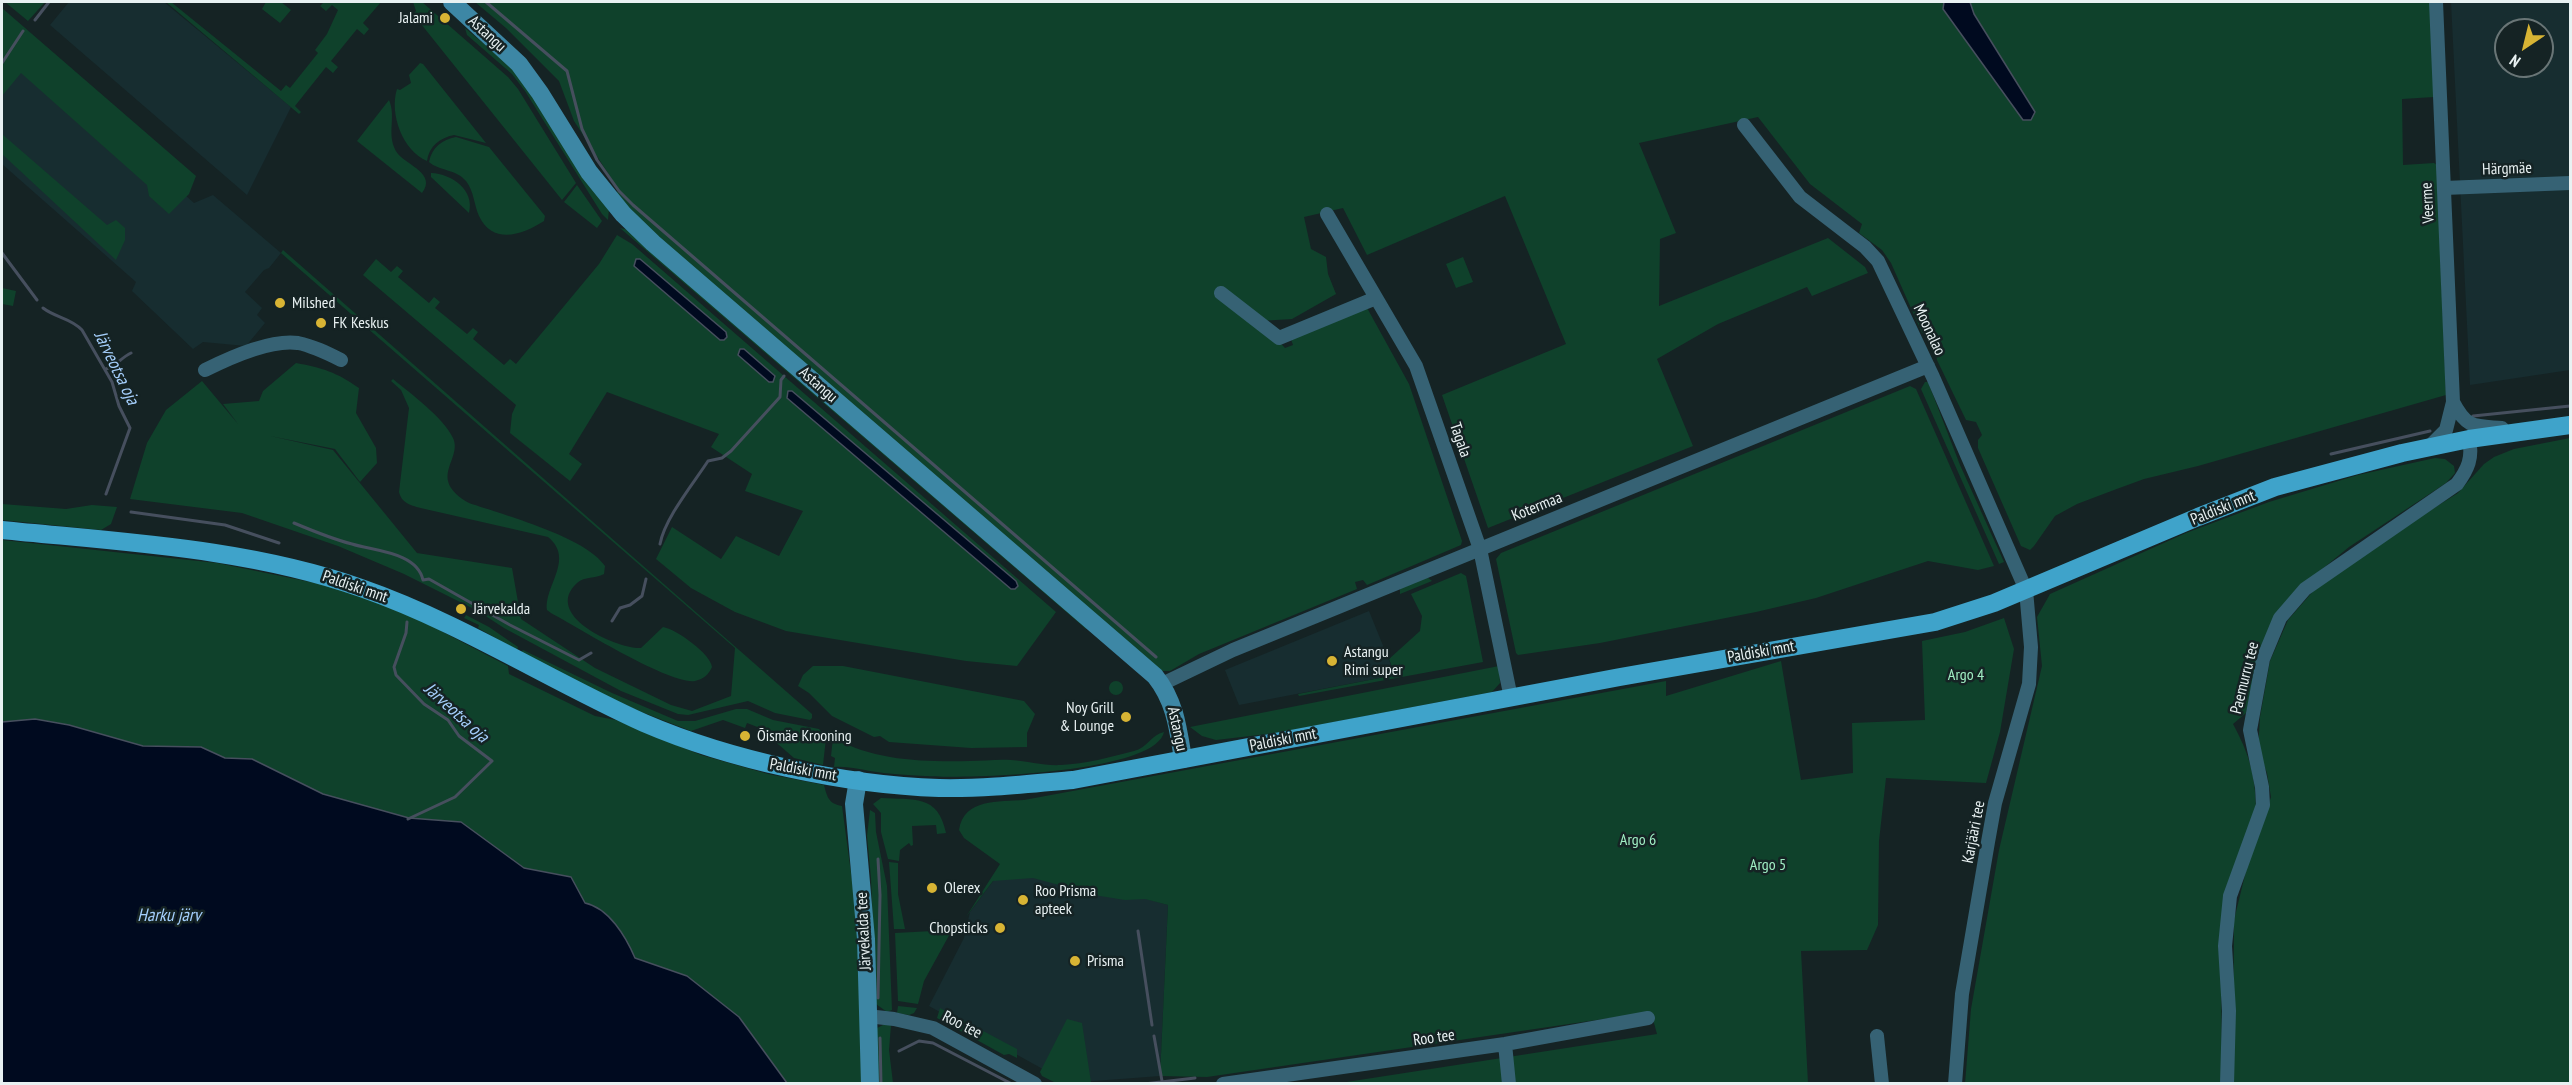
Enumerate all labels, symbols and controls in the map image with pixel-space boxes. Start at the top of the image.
place label: Jalami [399,8,433,28]
marker: Jalami [438,11,452,25]
street label: Astangu [464,12,510,56]
north arrow [2494,18,2554,78]
text: N [2506,50,2524,72]
street label: Härgmäe [2482,159,2532,179]
street label: Veerme [2417,182,2439,224]
place label: Milshed [292,293,335,313]
marker: Milshed [273,296,287,310]
street label: Moonalao [1909,301,1949,359]
place label: FK Keskus [333,313,389,333]
marker: FK Keskus [314,316,328,330]
water label: Järveotsa oja [89,328,143,408]
street label: Astangu [795,363,841,407]
street label: Tagala [1445,420,1475,460]
street label: Paldiski mnt [2188,486,2258,530]
street label: Kotermaa [1509,488,1565,526]
street label: Paldiski mnt [320,567,390,607]
place label: Järvekalda [473,599,530,619]
marker: Järvekalda [454,602,468,616]
street label: Paldiski mnt [1726,637,1796,667]
street label: Paemurru tee [2227,640,2263,716]
place label: Astangu Rimi super [1344,642,1403,680]
marker: Astangu Rimi super [1325,654,1339,668]
park label: Argo 4 [1948,665,1984,685]
water label: Järveotsa oja [419,678,493,748]
place label: Noy Grill & Lounge [1060,698,1114,736]
street label: Astangu [1163,705,1191,753]
marker: Noy Grill & Lounge [1119,710,1133,724]
street label: Paldiski mnt [1248,724,1318,756]
place label: Õismäe Krooning [757,726,852,746]
marker: Õismäe Krooning [738,729,752,743]
street label: Paldiski mnt [768,755,838,785]
street label: Karjääri tee [1959,799,1989,865]
park label: Argo 6 [1620,830,1656,850]
park label: Argo 5 [1750,855,1786,875]
place label: Olerex [944,878,980,898]
marker: Olerex [925,881,939,895]
place label: Roo Prisma apteek [1035,881,1096,919]
street label: Järvekalda tee [852,892,876,970]
marker: Roo Prisma apteek [1016,893,1030,907]
water label: Harku järv [137,905,201,927]
place label: Chopsticks [929,918,988,938]
marker: Chopsticks [993,921,1007,935]
place label: Prisma [1087,951,1124,971]
marker: Prisma [1068,954,1082,968]
street label: Roo tee [939,1007,985,1043]
street label: Roo tee [1412,1026,1456,1050]

